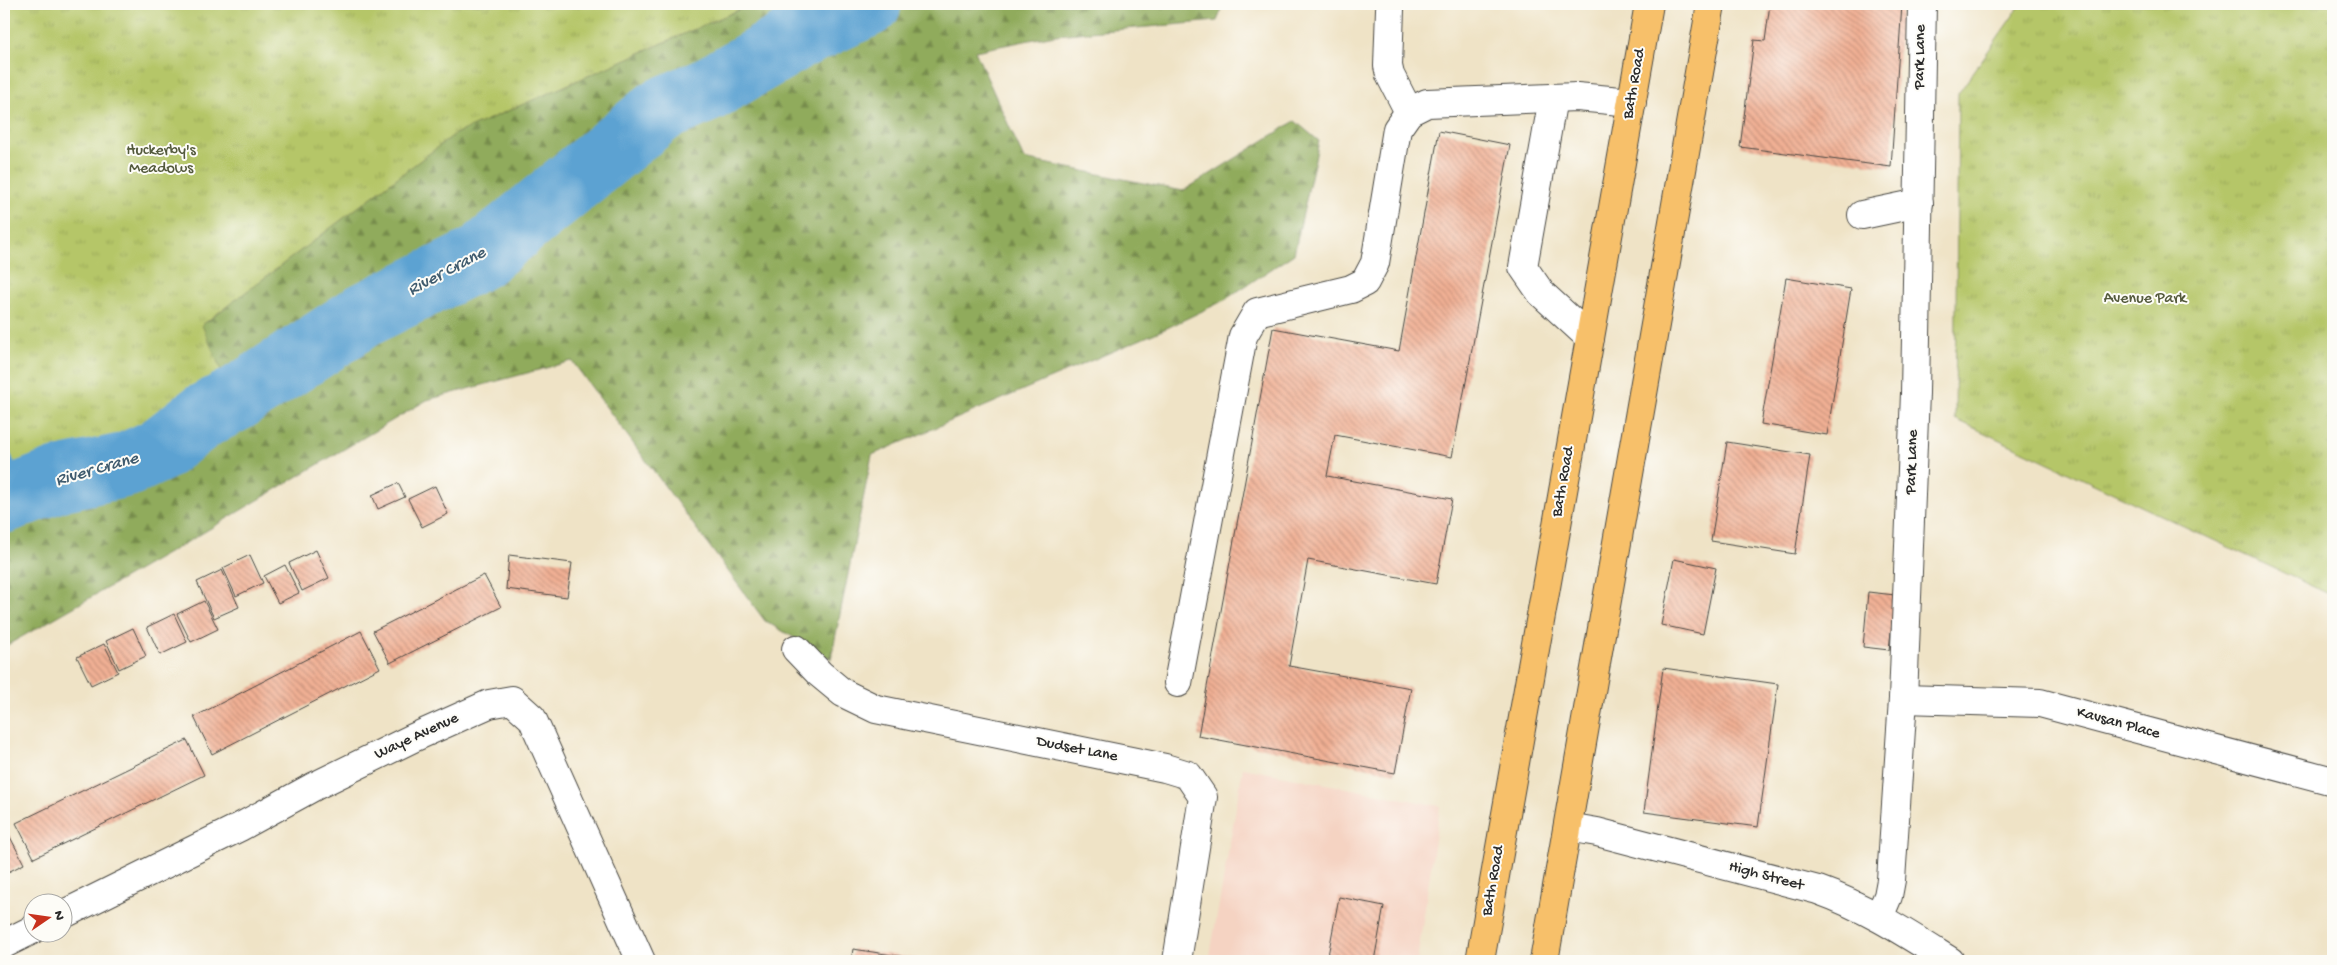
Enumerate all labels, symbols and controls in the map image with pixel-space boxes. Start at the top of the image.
street label: Park Lane [1911,24,1931,91]
street label: Bath Road [1619,46,1651,122]
park label: Huckerby's Meadows [126,142,197,179]
water label: River Crane [404,242,490,301]
park label: Avenue Park [2104,290,2188,309]
street label: Park Lane [1902,429,1924,496]
street label: Bath Road [1548,444,1580,520]
water label: River Crane [53,448,141,492]
street label: Kavsan Place [2074,704,2163,744]
street label: Waye Avenue [372,709,463,765]
street label: Dudset Lane [1034,733,1120,767]
street label: Bath Road [1478,843,1510,919]
street label: High Street [1726,858,1807,896]
north arrow [22,892,72,942]
text: N [49,909,68,922]

